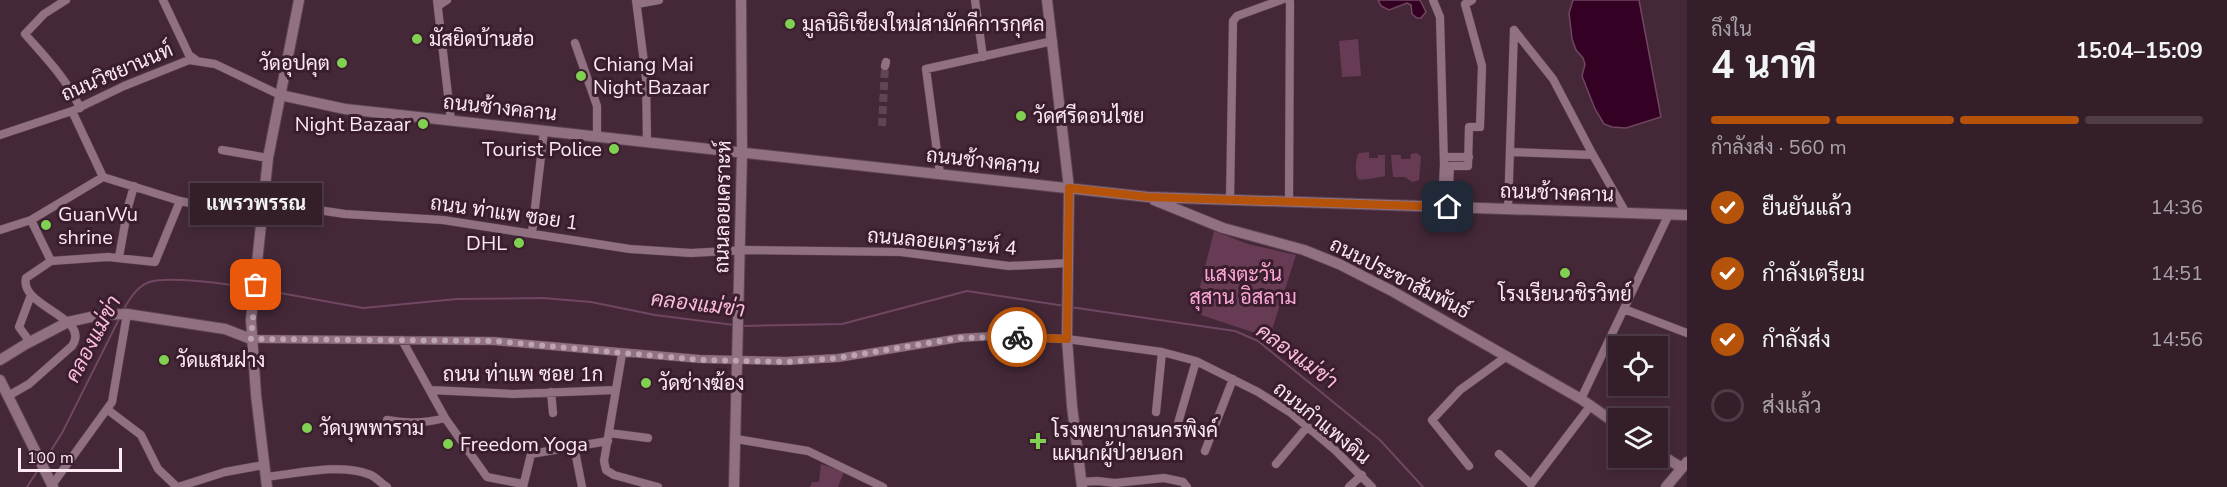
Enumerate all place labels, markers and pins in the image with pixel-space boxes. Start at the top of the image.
place label: มูลนิธิเชียงใหม่สามัคคีการกุศล [802,11,1045,39]
marker: มูลนิธิเชียงใหม่สามัคคีการกุศล [783,17,797,31]
place label: มัสยิดบ้านฮ่อ [429,26,535,53]
marker: มัสยิดบ้านฮ่อ [410,32,424,46]
place label: วัดอุปคุต [259,50,330,77]
place label: Chiang Mai Night Bazaar [593,51,709,101]
marker: วัดอุปคุต [335,56,349,70]
marker: Chiang Mai Night Bazaar [574,69,588,83]
place label: วัดศรีดอนไชย [1033,103,1144,130]
marker: วัดศรีดอนไชย [1014,109,1028,123]
place label: Night Bazaar [295,111,411,138]
marker: Night Bazaar [416,117,430,131]
place label: Tourist Police [482,136,602,163]
marker: Tourist Police [607,142,621,156]
pin [1422,181,1473,232]
callout: แพรวพรรณ [190,183,322,225]
place label: GuanWu shrine [58,201,138,251]
marker: GuanWu shrine [39,218,53,232]
place label: DHL [466,230,507,257]
marker: DHL [512,236,526,250]
pin [230,259,281,310]
marker: โรงเรียนวชิรวิทย์ [1558,266,1572,280]
place label: โรงเรียนวชิรวิทย์ [1497,280,1632,308]
place label: วัดแสนฝาง [176,347,265,374]
marker: วัดแสนฝาง [157,353,171,367]
place label: วัดช่างฆ้อง [658,370,745,397]
marker: วัดช่างฆ้อง [639,376,653,390]
place label: วัดบุพพาราม [319,415,424,442]
place label: โรงพยาบาลนครพิงค์ แผนกผู้ป่วยนอก [1051,416,1218,468]
marker: วัดบุพพาราม [300,421,314,435]
place label: Freedom Yoga [460,431,588,458]
marker: โรงพยาบาลนครพิงค์ แผนกผู้ป่วยนอก [1029,432,1047,450]
marker: Freedom Yoga [441,437,455,451]

